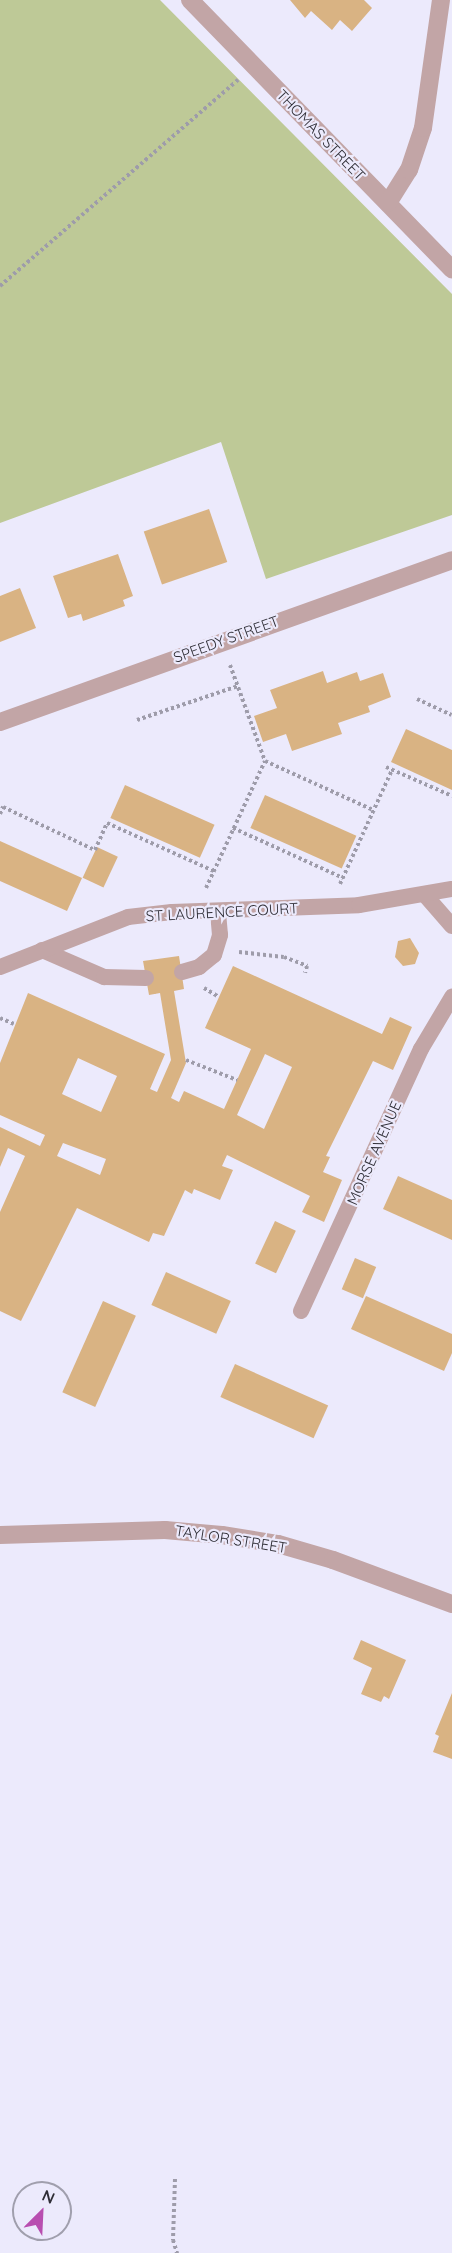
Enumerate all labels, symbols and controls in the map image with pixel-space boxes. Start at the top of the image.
street label: THOMAS STREET [273,86,369,184]
street label: SPEEDY STREET [171,612,281,666]
street label: ST LAURENCE COURT [145,899,299,925]
street label: MORSE AVENUE [343,1098,405,1208]
street label: TAYLOR STREET [174,1521,288,1557]
north arrow [12,2181,72,2241]
text: N [39,2185,58,2208]

